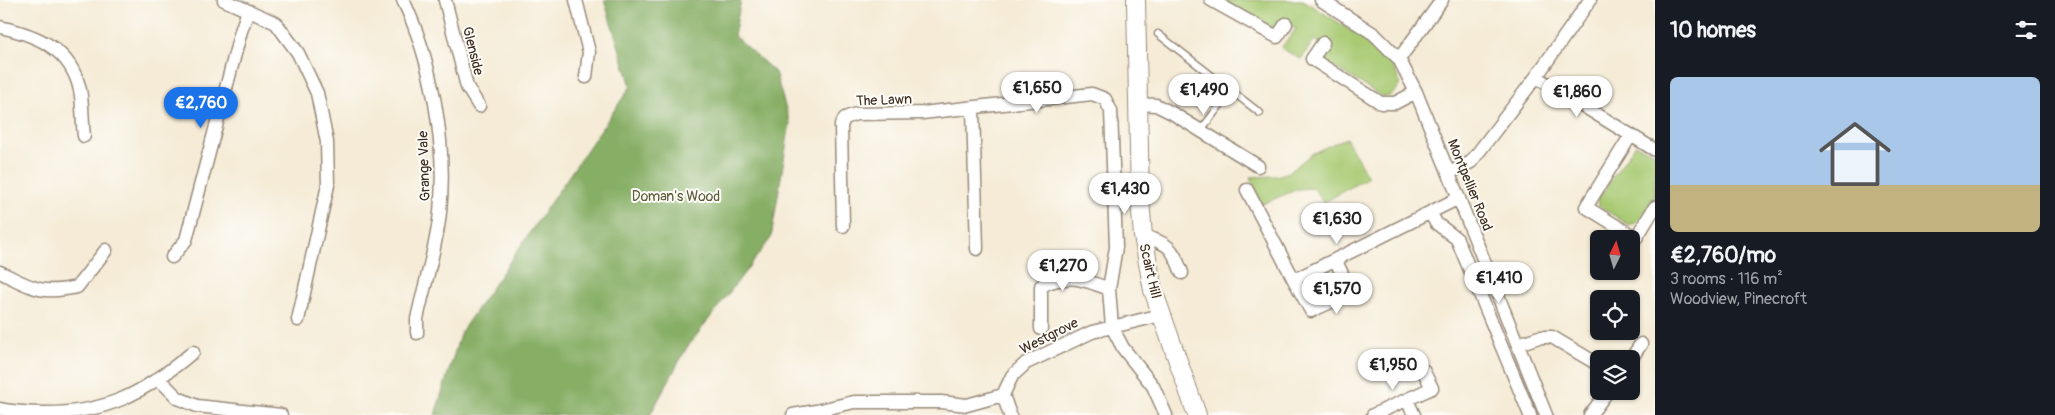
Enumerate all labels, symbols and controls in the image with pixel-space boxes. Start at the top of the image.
icon: filters [2012,16,2040,44]
text: 10 homes [1670,17,1756,44]
street label: Glenside [459,25,487,77]
pin: €1,650 [996,72,1078,114]
pin: €1,490 [1163,74,1245,116]
pin: €1,860 [1536,76,1618,118]
text: €1,650 [1012,78,1062,98]
text: €1,490 [1179,80,1229,100]
text: €1,860 [1552,82,1602,102]
pin: €2,760 [160,86,242,129]
street label: The Lawn [856,91,912,109]
text: €2,760 [175,93,227,113]
icon: home [1810,109,1900,199]
street label: Grange Vale [414,130,434,201]
street label: Montpellier Road [1444,137,1496,234]
pin: €1,430 [1084,172,1166,215]
text: €1,430 [1100,179,1150,199]
park label: Doman's Wood [632,188,720,205]
pin: €1,630 [1296,202,1378,245]
text: €1,630 [1312,209,1362,229]
north arrow [1590,230,1640,280]
map controls [1590,230,1640,400]
street label: Scairt Hill [1135,242,1165,300]
text: €2,760/mo [1670,242,1776,269]
pin: €1,270 [1022,250,1104,292]
text: €1,270 [1038,256,1088,276]
pin: €1,410 [1458,262,1540,304]
text: €1,410 [1475,268,1523,288]
text: 3 rooms · 116 m² [1670,269,1783,289]
pin: €1,570 [1296,272,1378,315]
text: €1,570 [1313,279,1361,299]
text: Woodview, Pinecroft [1670,289,1807,309]
button: locate [1590,290,1640,340]
street label: Westgrove [1017,314,1081,358]
pin: €1,950 [1352,348,1434,391]
button: layers [1590,350,1640,400]
text: €1,950 [1369,355,1417,375]

